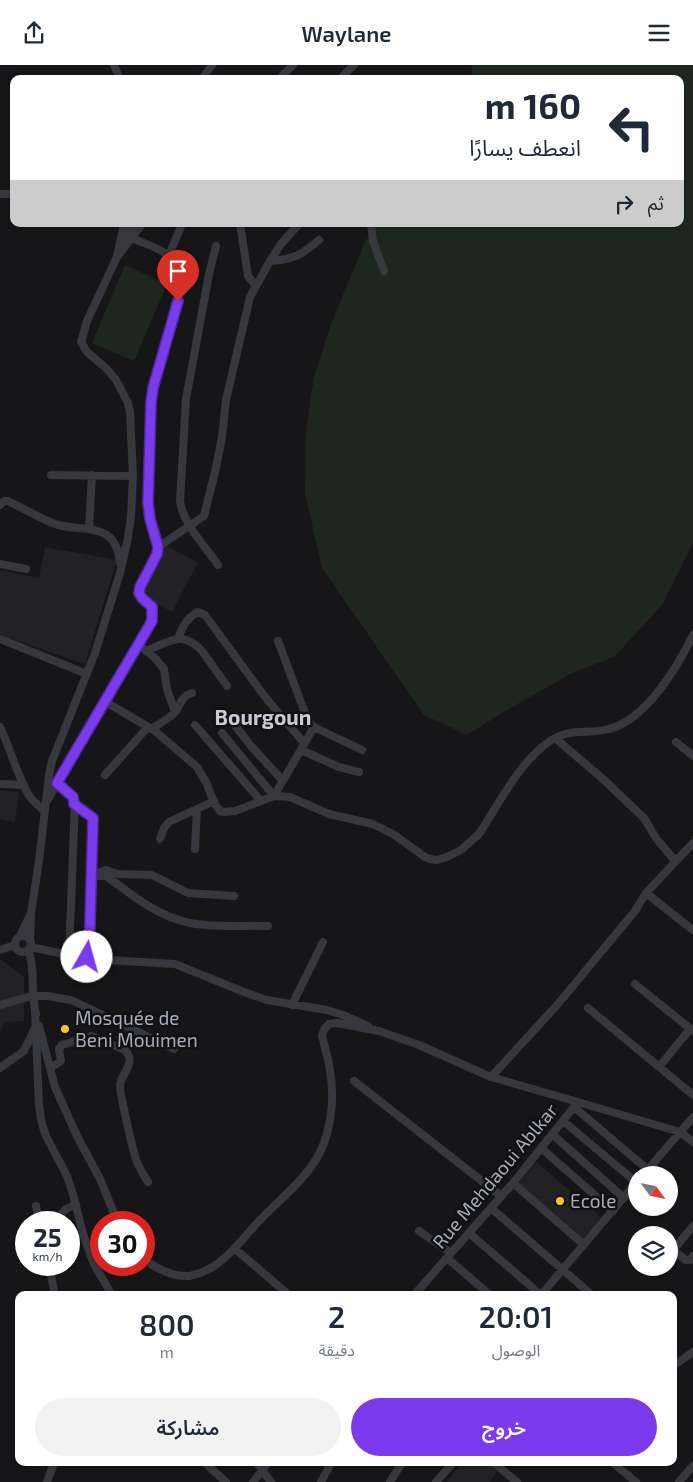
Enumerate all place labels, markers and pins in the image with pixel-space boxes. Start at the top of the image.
pin [157,250,199,301]
place label: Mosquée de Beni Mouimen [75,1006,198,1051]
marker: Mosquée de Beni Mouimen [59,1023,71,1035]
place label: Ecole [570,1189,616,1212]
marker: Ecole [554,1195,566,1207]

